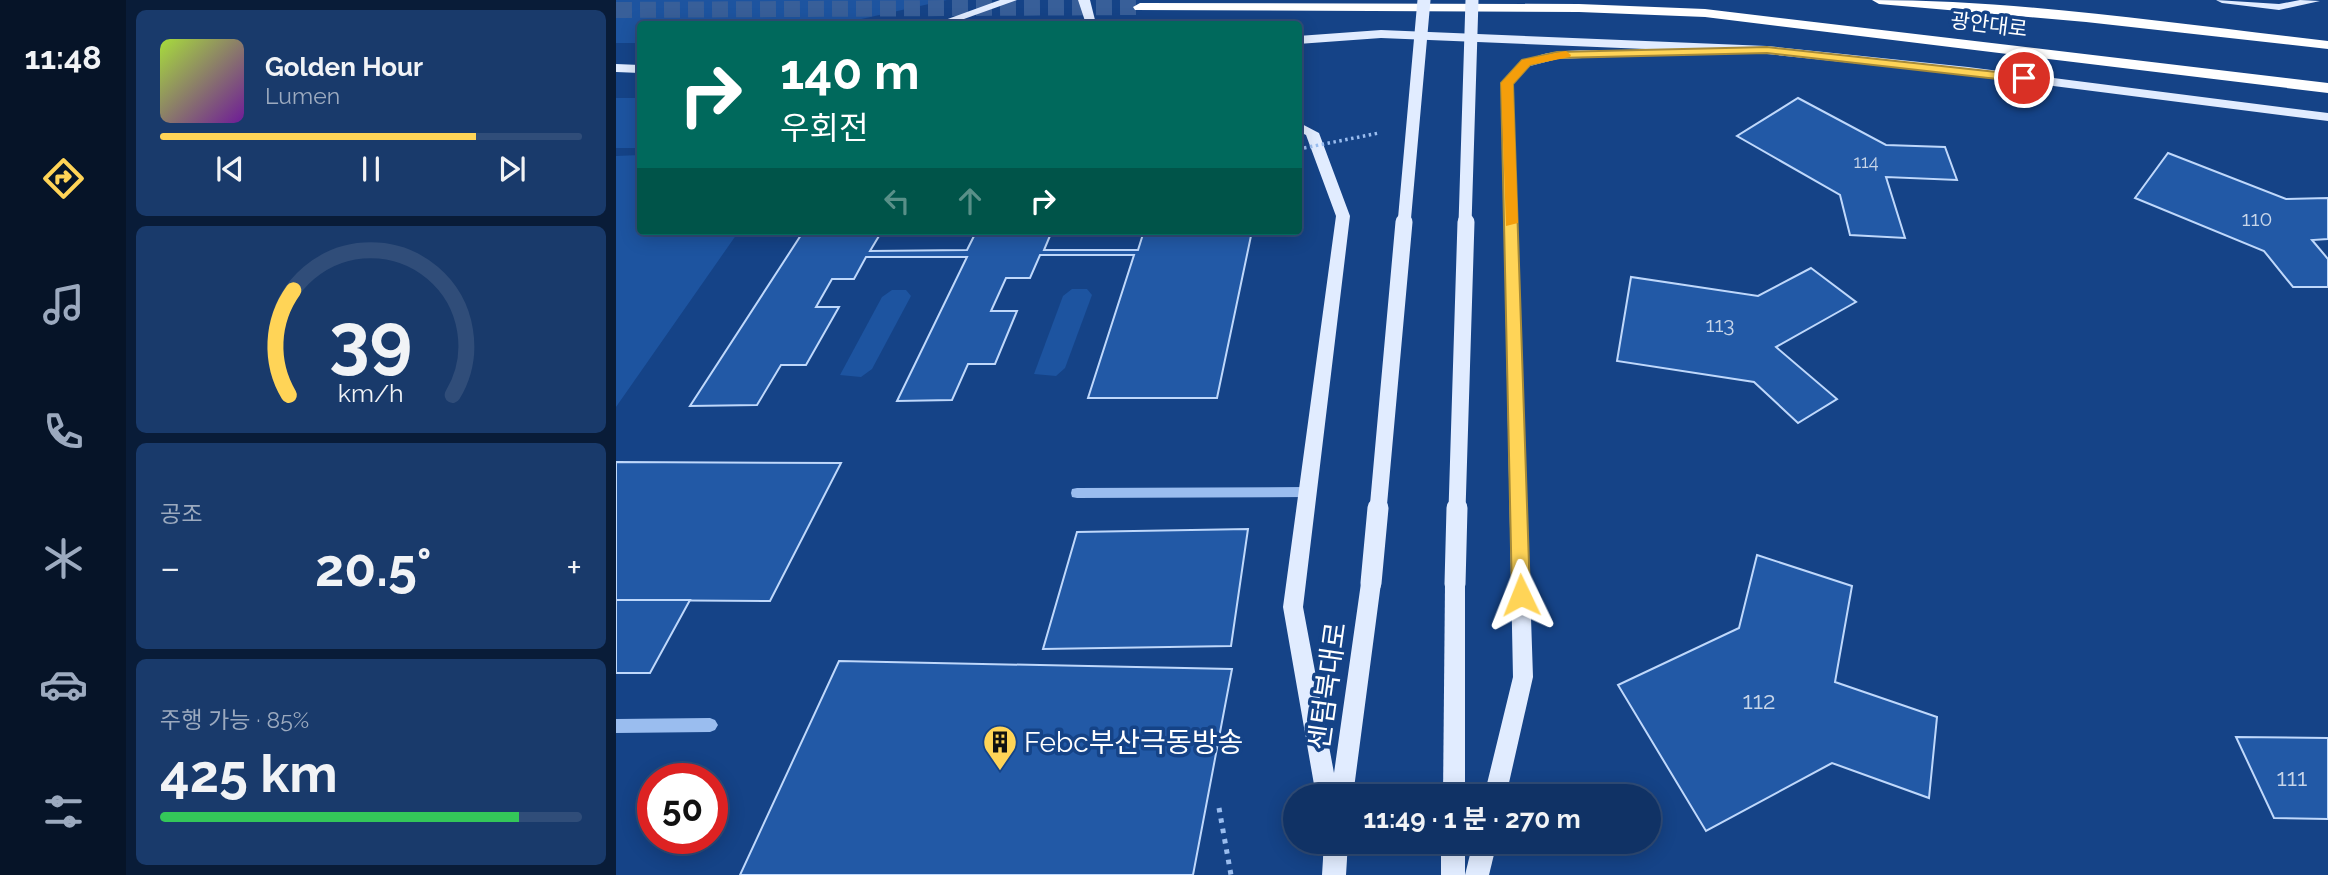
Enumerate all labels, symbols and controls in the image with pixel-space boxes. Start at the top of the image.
street label: 광안대로 [1949,7,2029,42]
text: 11:48 [24,39,102,76]
text: 140 m [780,43,920,100]
pin [1994,48,2054,108]
icon: right [665,49,756,140]
text: Golden Hour [265,52,423,82]
icon: arrive [2005,59,2043,97]
text: Lumen [265,82,340,109]
text: 우회전 [780,109,868,146]
icon: previous [211,150,249,188]
icon: pause [352,150,390,188]
icon: next [493,150,531,188]
house number: 114 [1853,151,1879,172]
icon: directions [39,154,88,203]
icon: left [878,182,916,220]
icon: ahead [951,182,989,220]
icon: right [1024,182,1062,220]
house number: 110 [2242,206,2272,231]
icon: music [39,280,88,329]
text: 39 [329,298,413,383]
house number: 113 [1705,312,1735,337]
text: km/h [338,378,404,408]
icon: phone [39,407,88,456]
text: 공조 [160,500,202,527]
icon: climate [39,534,88,583]
text: 20.5° [315,537,432,598]
text: − [160,545,180,590]
text: + [566,545,582,590]
position arrow [1484,558,1558,632]
street label: 센텀북대로 [1302,620,1353,752]
icon: car [39,660,88,709]
house number: 112 [1742,686,1776,715]
text: 주행 가능 · 85% [160,706,309,733]
building icon: Febc부산극동방송 [981,723,1019,772]
place label: Febc부산극동방송 [1024,726,1243,759]
text: 425 km [160,743,338,804]
speed limit sign: 50 [637,763,728,854]
house number: 111 [2277,763,2307,792]
icon: filters [39,787,88,836]
text: 11:49 · 1 분 · 270 m [1363,804,1581,834]

